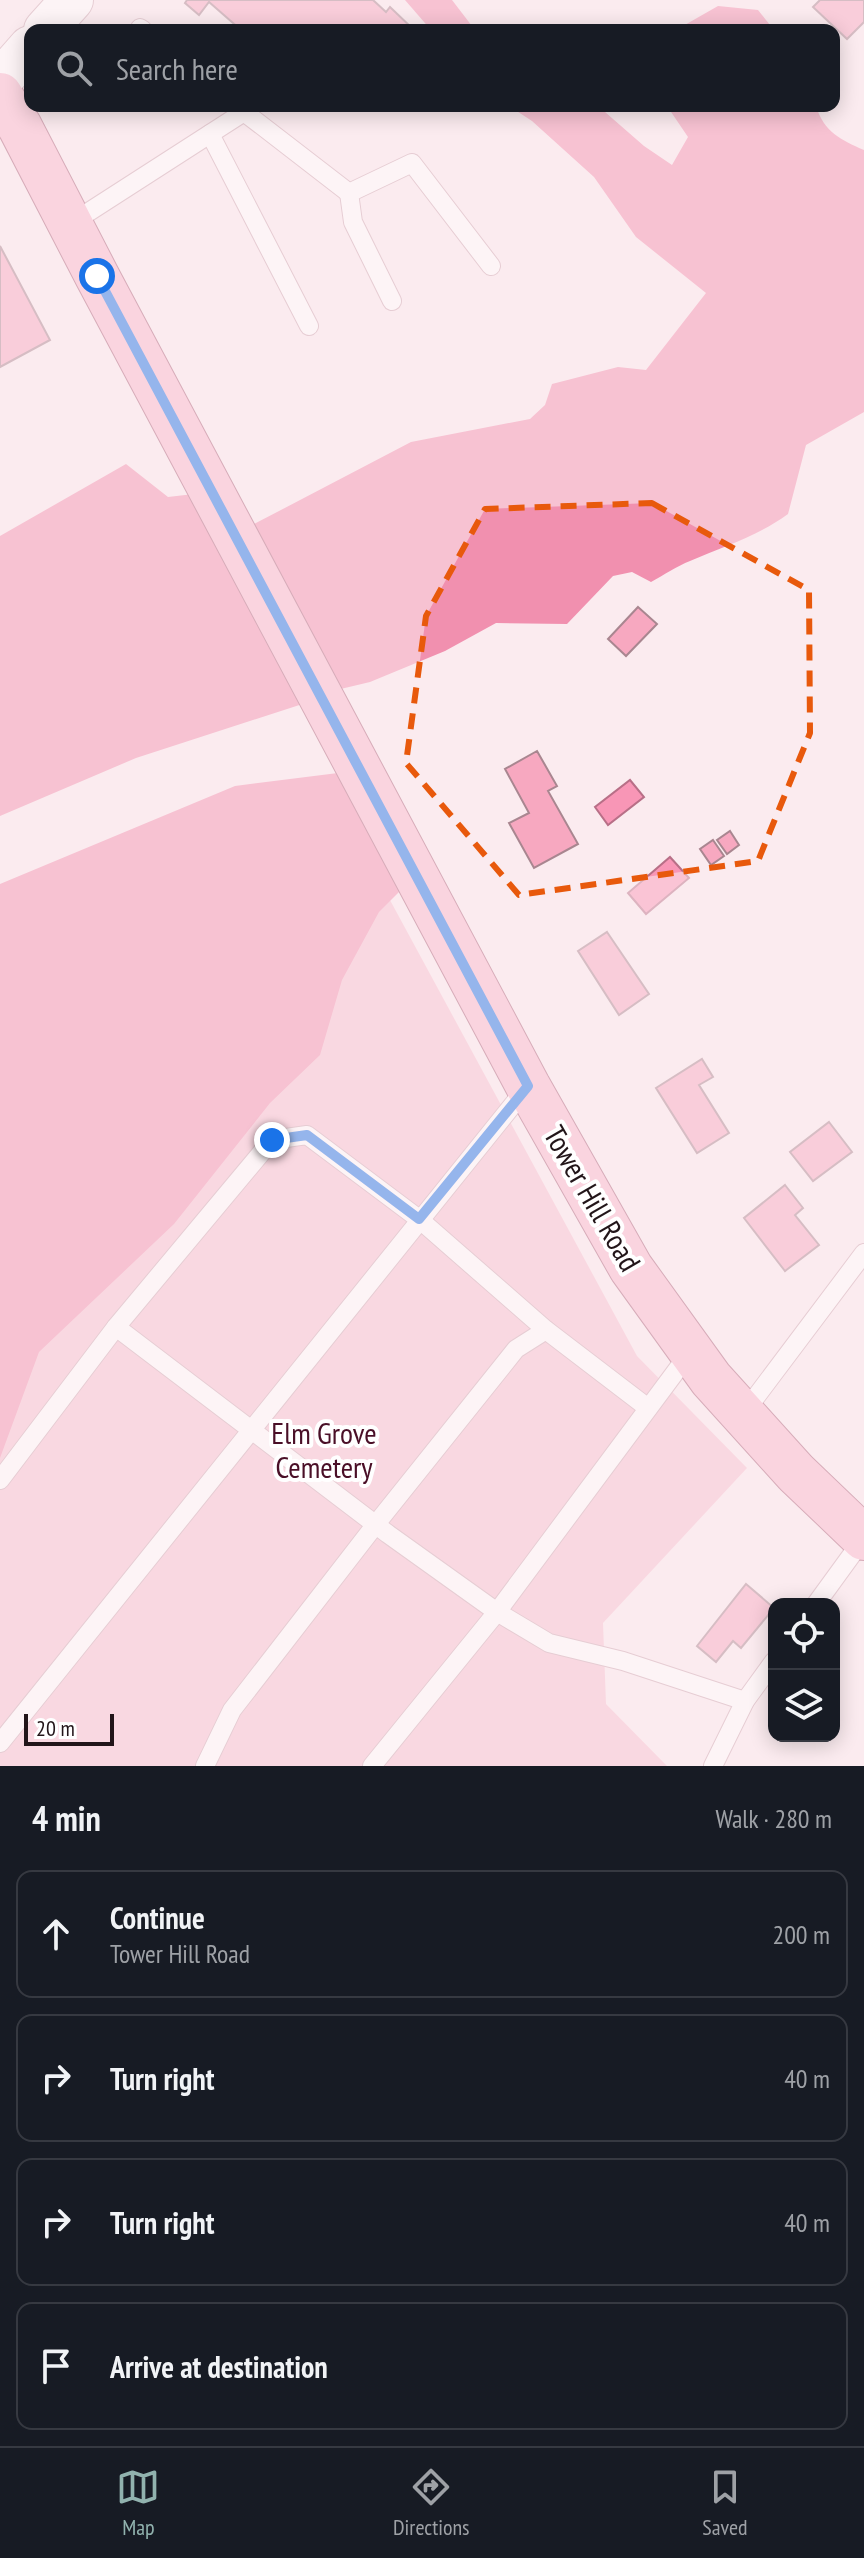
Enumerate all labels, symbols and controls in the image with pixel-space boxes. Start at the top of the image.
search box [24,24,840,112]
icon: search [52,46,96,90]
text: Search here [116,49,238,88]
route start [79,258,115,294]
street label: Tower Hill Road [536,1118,650,1278]
route end [254,1122,290,1158]
park label: Elm Grove Cemetery [271,1413,377,1486]
map controls [768,1598,840,1742]
button: locate [768,1598,840,1670]
button: layers [768,1670,840,1742]
scale bar [24,1710,114,1746]
text: 20 m [36,1714,75,1742]
text: 4 min [32,1796,101,1840]
text: Walk · 280 m [715,1802,832,1835]
text: Continue [110,1898,205,1937]
icon: ahead [34,1912,78,1956]
text: 200 m [772,1918,830,1951]
text: Tower Hill Road [110,1937,250,1970]
icon: right [34,2056,78,2100]
text: Turn right [110,2059,214,2098]
text: 40 m [784,2062,830,2095]
icon: right [34,2200,78,2244]
text: Turn right [110,2203,214,2242]
text: 40 m [784,2206,830,2239]
icon: arrive [34,2344,78,2388]
text: Arrive at destination [110,2347,328,2386]
tab: Map [116,2465,160,2541]
tab: Directions [393,2465,470,2541]
tab: Saved [702,2465,748,2541]

